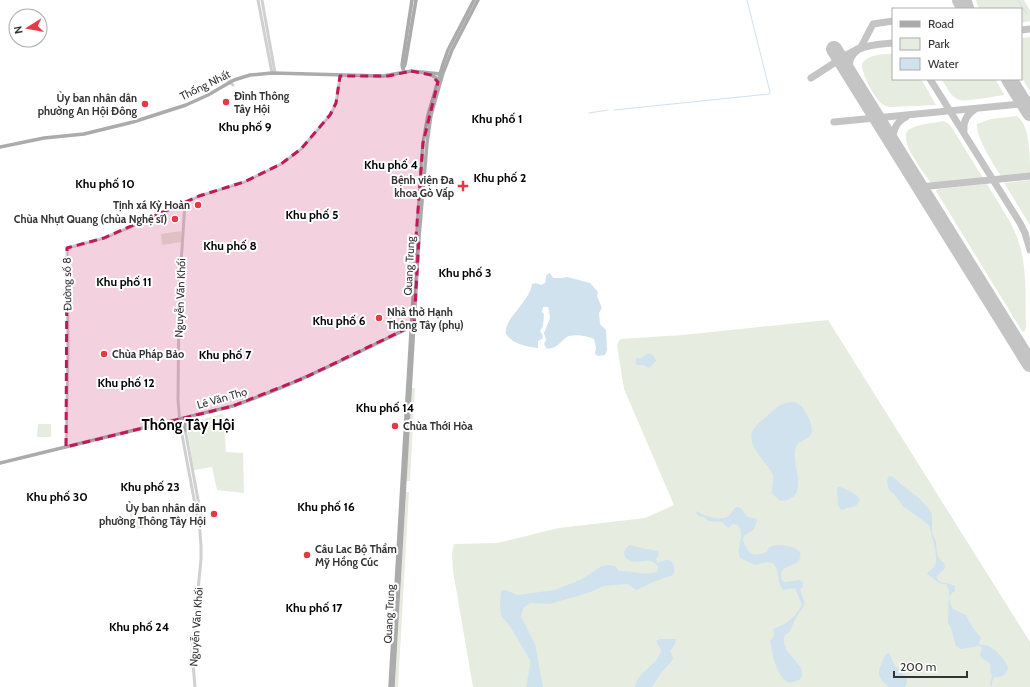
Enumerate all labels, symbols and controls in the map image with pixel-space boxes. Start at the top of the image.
north arrow [8,8,48,48]
legend [892,8,1022,80]
text: Road [928,16,954,31]
text: N [11,25,26,35]
text: Park [928,36,950,51]
text: Water [928,56,959,71]
street label: Thống Nhất [177,67,233,103]
place label: Đình Thông Tây Hội [234,89,290,116]
place label: Ủy ban nhân dân phường An Hội Đông [38,91,137,118]
marker: Đình Thông Tây Hội [221,97,231,107]
marker: Ủy ban nhân dân phường An Hội Đông [140,99,150,109]
district label: Khu phố 1 [472,111,522,126]
district label: Khu phố 9 [218,119,272,134]
district label: Khu phố 4 [364,157,418,172]
district label: Khu phố 2 [474,170,526,185]
place label: Bệnh viện Đa khoa Gò Vấp [391,173,455,200]
district label: Khu phố 10 [75,176,135,191]
marker: Bệnh viện Đa khoa Gò Vấp [457,180,469,192]
place label: Tịnh xá Kỳ Hoàn [113,198,190,212]
marker: Tịnh xá Kỳ Hoàn [193,200,203,210]
district label: Khu phố 5 [286,207,338,222]
place label: Chùa Nhựt Quang (chùa Nghệ sĩ) [14,212,167,226]
marker: Chùa Nhựt Quang (chùa Nghệ sĩ) [170,214,180,224]
street label: Quang Trung [400,235,418,296]
district label: Khu phố 8 [203,238,257,253]
street label: Đường số 8 [60,257,74,311]
street label: Nguyễn Văn Khối [172,258,188,338]
district label: Khu phố 3 [439,265,491,280]
district label: Khu phố 11 [96,274,152,289]
place label: Nhà thờ Hạnh Thông Tây (phụ) [387,305,464,332]
district label: Khu phố 6 [312,313,366,328]
marker: Nhà thờ Hạnh Thông Tây (phụ) [374,313,384,323]
place label: Chùa Pháp Bảo [112,347,184,361]
district label: Khu phố 7 [199,347,252,362]
marker: Chùa Pháp Bảo [99,349,109,359]
district label: Khu phố 12 [97,375,155,390]
street label: Lê Văn Thọ [195,384,249,412]
district label: Khu phố 14 [356,400,414,415]
district label: Thông Tây Hội [141,416,235,434]
place label: Chùa Thới Hòa [403,419,473,433]
marker: Chùa Thới Hòa [390,421,400,431]
district label: Khu phố 23 [120,479,180,494]
district label: Khu phố 30 [26,489,88,504]
district label: Khu phố 16 [297,499,355,514]
place label: Ủy ban nhân dân phường Thông Tây Hội [99,501,206,528]
marker: Ủy ban nhân dân phường Thông Tây Hội [209,509,219,519]
place label: Câu Lạc Bộ Thẩm Mỹ Hồng Cúc [315,542,397,569]
marker: Câu Lạc Bộ Thẩm Mỹ Hồng Cúc [302,550,312,560]
street label: Quang Trung [380,583,398,644]
street label: Nguyễn Văn Khối [186,587,206,667]
district label: Khu phố 17 [286,600,343,615]
district label: Khu phố 24 [109,619,169,634]
scale bar [894,653,967,679]
text: 200 m [900,659,936,674]

